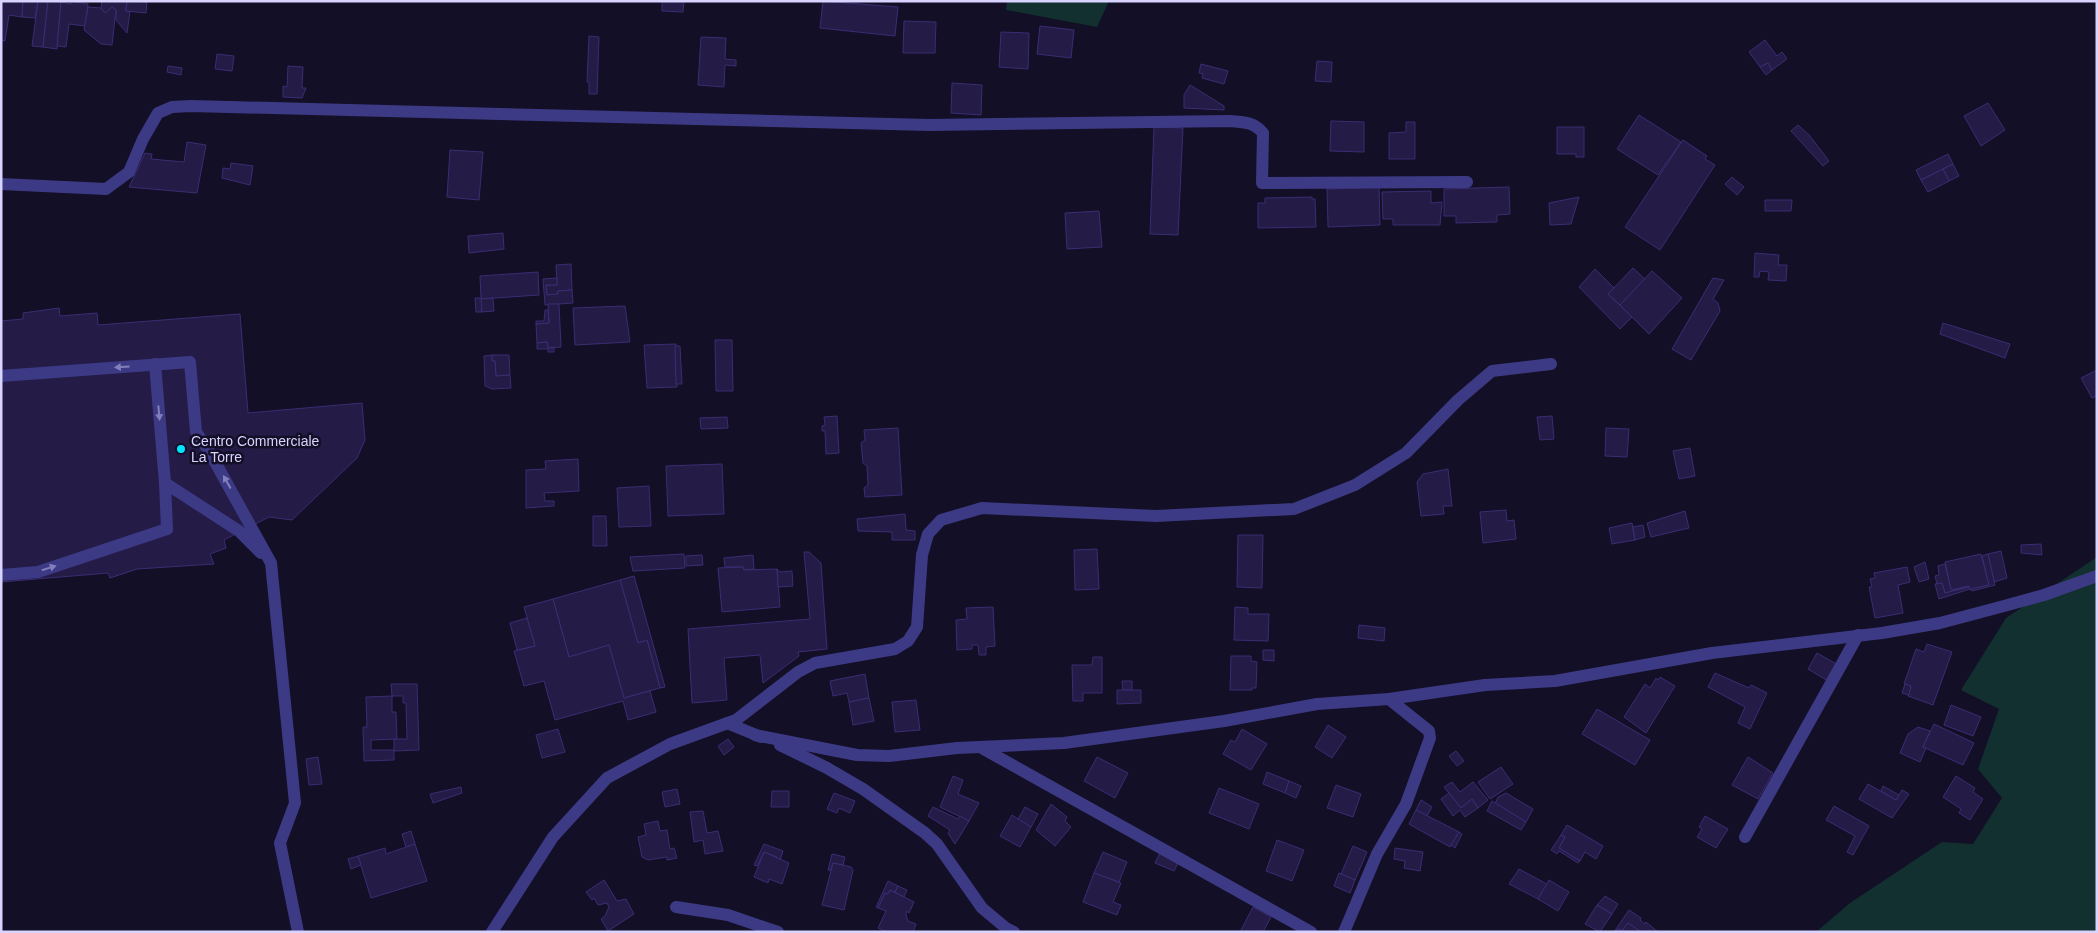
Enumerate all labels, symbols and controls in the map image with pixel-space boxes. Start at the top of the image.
one-way arrow [114,363,130,371]
one-way arrow [156,405,164,421]
place label: Centro Commerciale La Torre [191,433,320,465]
marker: Centro Commerciale La Torre [175,443,187,455]
one-way arrow [223,475,231,490]
one-way arrow [42,564,57,571]

